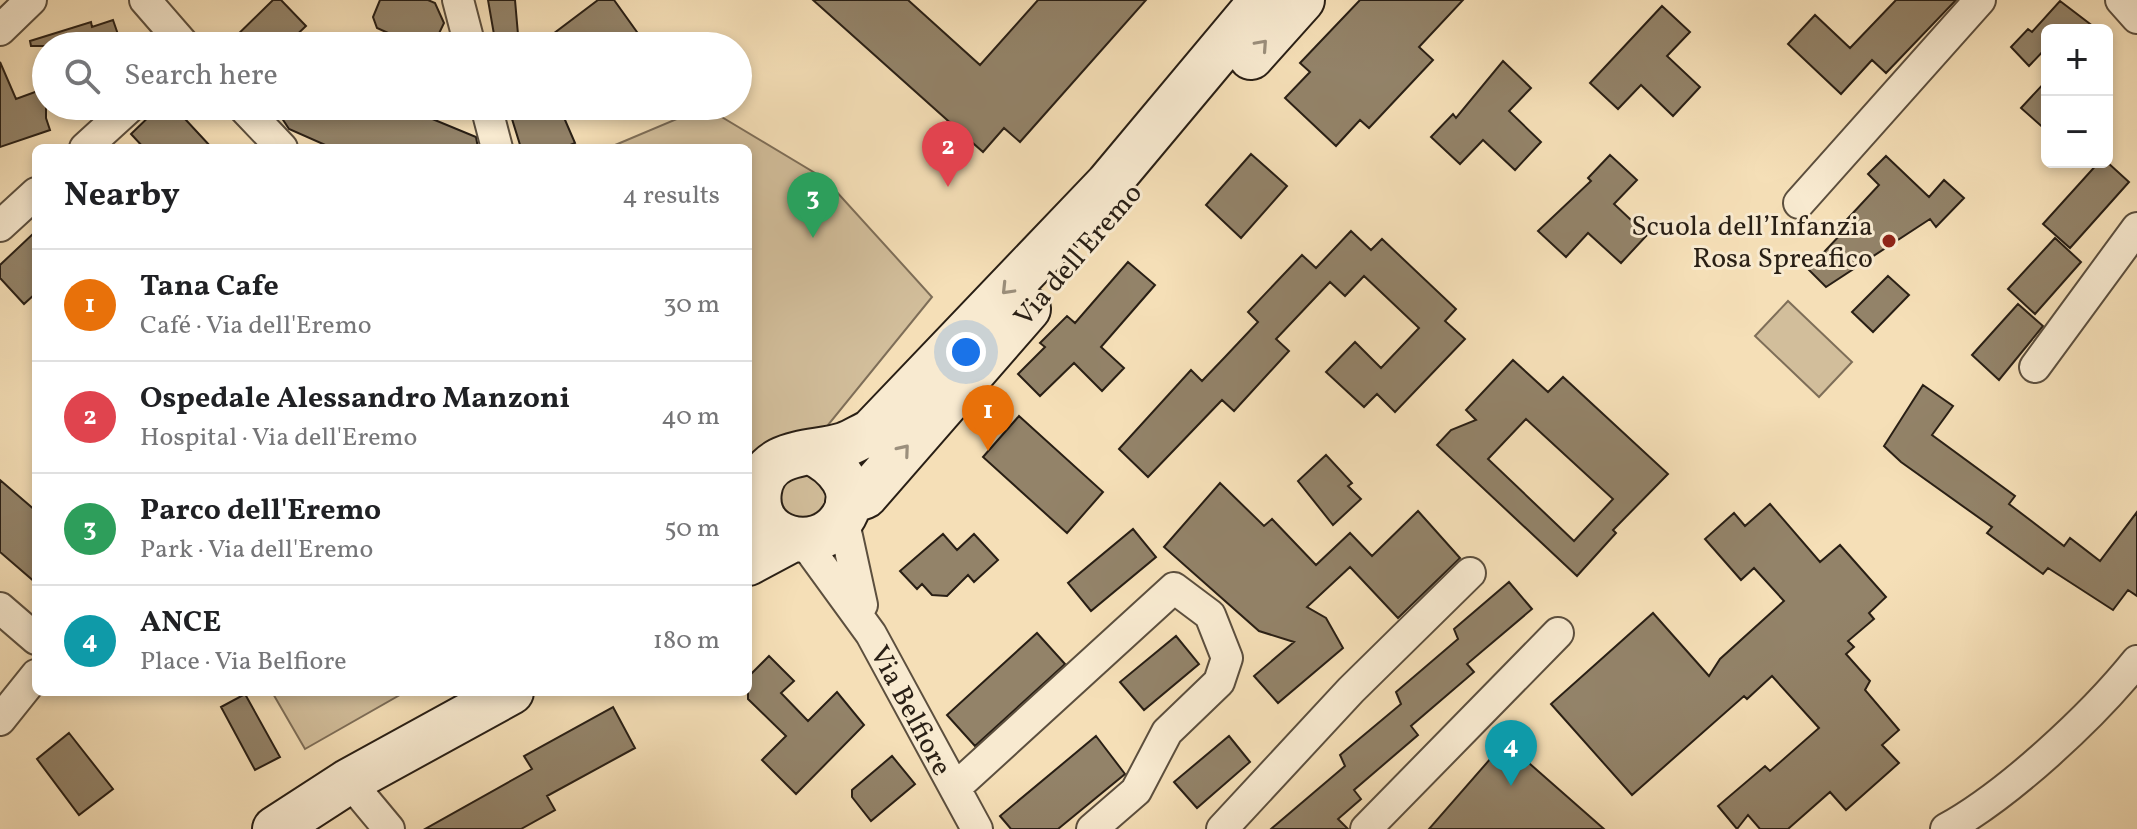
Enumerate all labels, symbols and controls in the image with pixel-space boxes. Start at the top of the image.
map controls [2041,24,2113,168]
button: + [2041,24,2113,96]
search box [32,32,752,120]
one-way arrow [1252,40,1266,55]
icon: search [60,54,104,98]
text: Search here [124,55,278,97]
button: − [2041,96,2113,168]
pin: 2 [922,121,974,187]
pin: 3 [787,172,839,238]
text: Nearby [64,173,180,220]
street label: Via dell'Eremo [1006,176,1152,336]
text: 4 results [622,178,720,214]
place label: Scuola dell’Infanzia Rosa Spreafico [1631,208,1873,279]
marker: Scuola dell’Infanzia Rosa Spreafico [1880,232,1898,250]
text: Tana Cafe [140,266,279,308]
one-way arrow [1003,280,1017,295]
text: 1 [85,287,95,323]
text: 30 m [663,287,720,323]
text: Café · Via dell'Eremo [140,308,371,344]
your location [946,332,986,372]
text: Ospedale Alessandro Manzoni [140,378,570,420]
pin: 1 [962,385,1014,451]
text: 2 [83,399,97,435]
text: 40 m [661,399,720,435]
text: Hospital · Via dell'Eremo [140,420,417,456]
one-way arrow [894,445,909,459]
text: Parco dell'Eremo [140,490,381,532]
text: 3 [83,511,97,547]
text: 50 m [664,511,720,547]
text: Park · Via dell'Eremo [140,532,373,568]
text: ANCE [140,602,221,644]
text: 4 [82,623,98,659]
text: 180 m [653,623,720,659]
street label: Via Belfiore [859,639,960,783]
text: Place · Via Belfiore [140,644,347,680]
pin: 4 [1485,720,1537,786]

